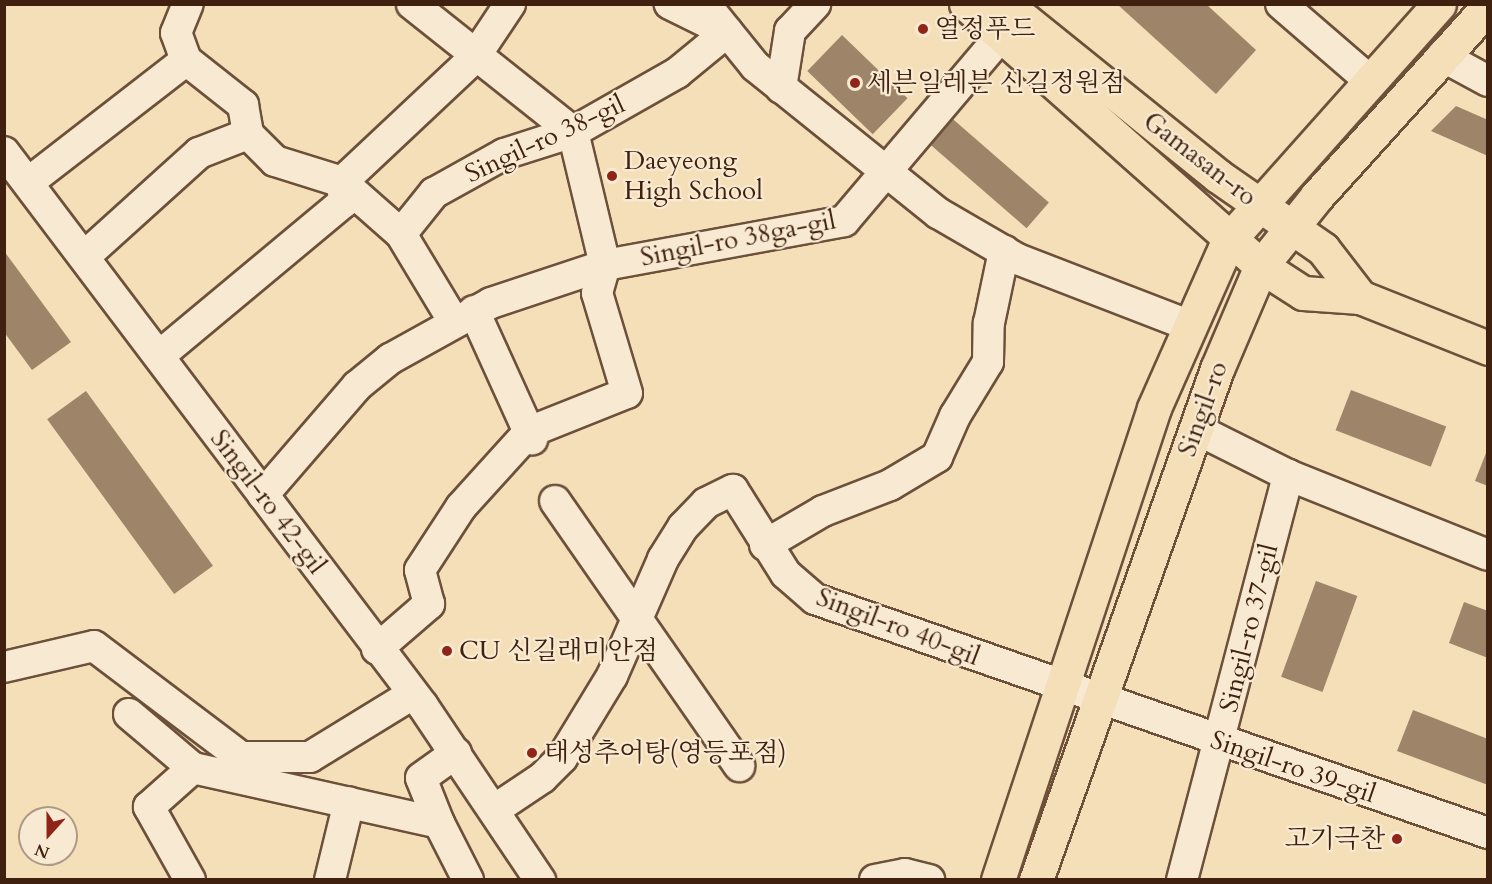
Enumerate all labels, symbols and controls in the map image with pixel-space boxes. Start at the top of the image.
place label: 열정푸드 [935,13,1035,45]
marker: 열정푸드 [916,22,930,36]
place label: 세븐일레븐 신길정원점 [867,67,1125,99]
marker: 세븐일레븐 신길정원점 [848,76,862,90]
street label: Singil-ro 38-gil [460,88,630,190]
street label: Gamasan-ro [1137,105,1263,213]
place label: Daeyeong High School [624,145,763,206]
marker: Daeyeong High School [605,169,619,183]
street label: Singil-ro 38ga-gil [638,205,838,273]
street label: Singil-ro [1171,357,1235,461]
street label: Singil-ro 42-gil [204,424,332,580]
street label: Singil-ro 37-gil [1213,541,1285,715]
street label: Singil-ro 40-gil [812,582,984,672]
place label: CU 신길래미안점 [459,635,658,667]
marker: CU 신길래미안점 [440,644,454,658]
street label: Singil-ro 39-gil [1206,724,1380,810]
place label: 태성추어탕(영등포점) [544,737,787,769]
marker: 태성추어탕(영등포점) [525,746,539,760]
north arrow [18,806,78,866]
place label: 고기극찬 [1285,823,1385,855]
marker: 고기극찬 [1390,832,1404,846]
text: N [32,838,53,864]

